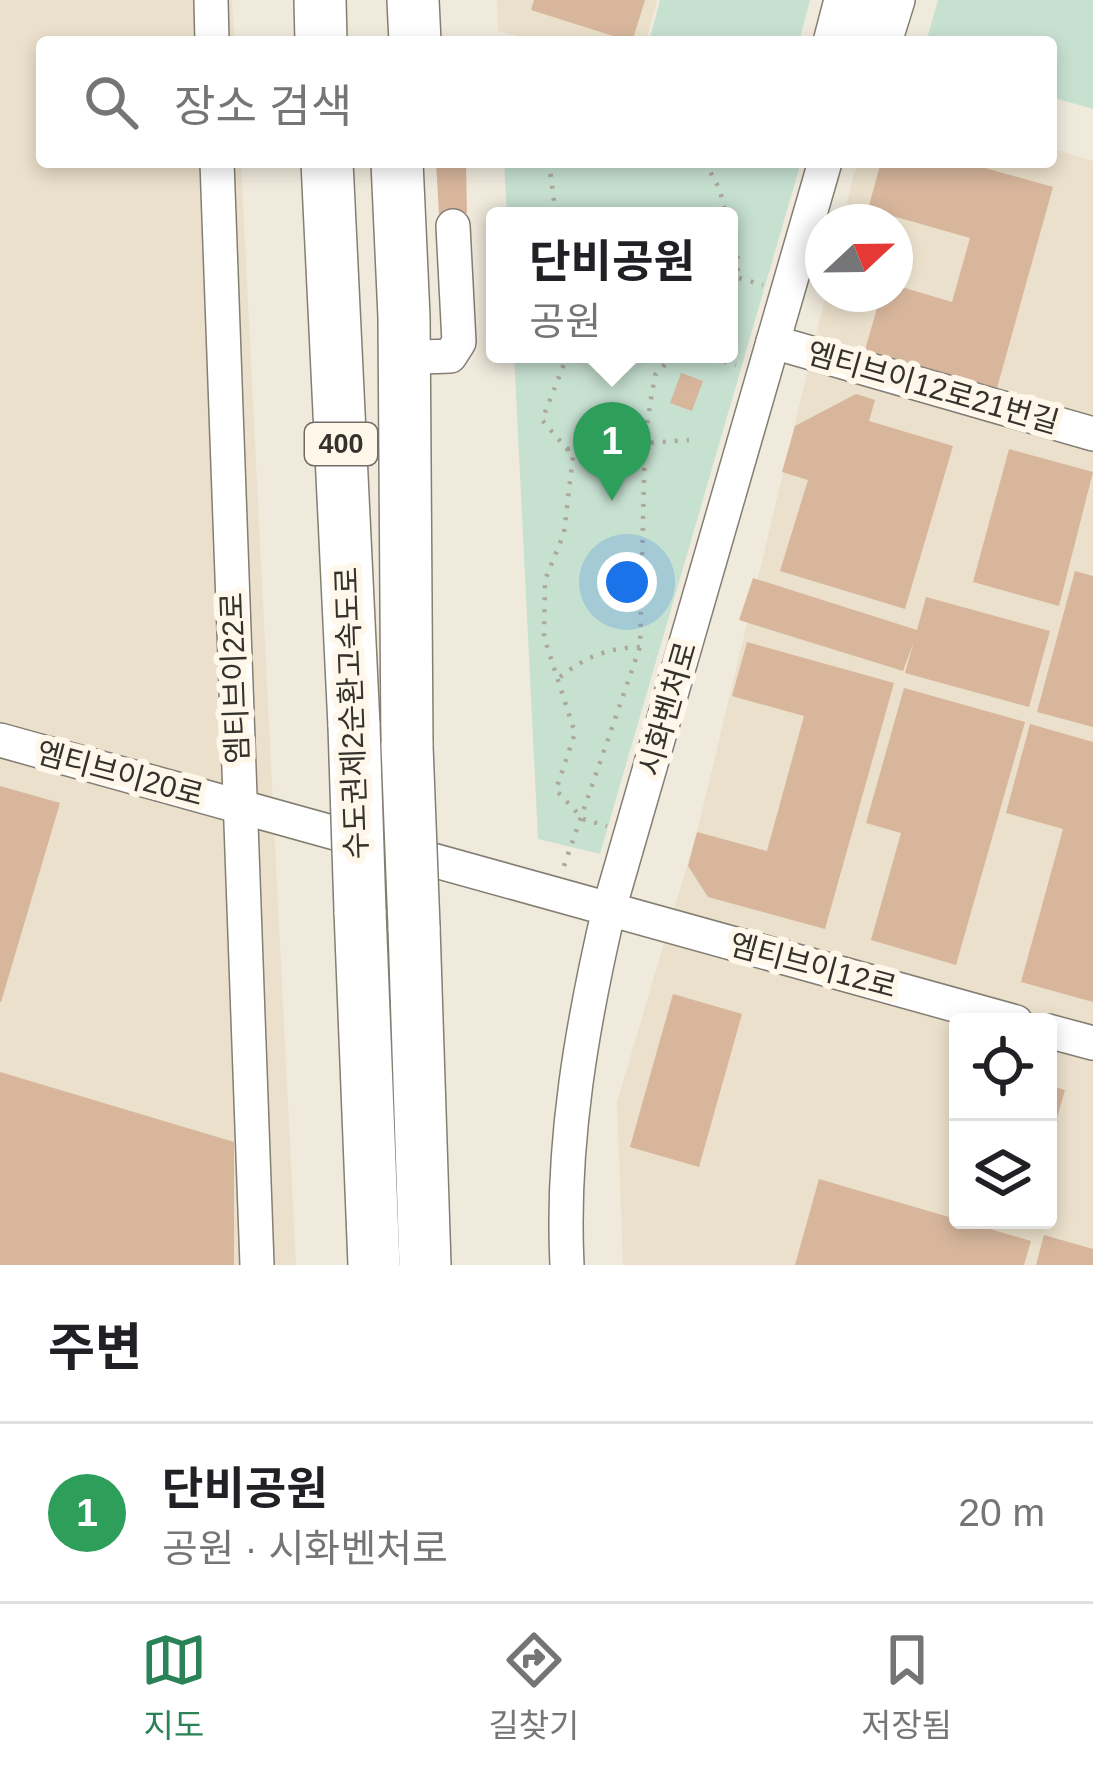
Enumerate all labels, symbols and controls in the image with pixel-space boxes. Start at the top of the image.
search box [36,36,1057,168]
icon: search [78,69,144,135]
text: 장소 검색 [174,81,352,132]
north arrow [805,204,913,312]
popup [486,207,738,363]
text: 단비공원 [529,236,695,287]
text: 공원 [529,300,601,343]
street label: 엠티브이12로21번길 [804,336,1063,439]
pin: 1 [573,402,651,501]
road number: 400 [305,423,377,465]
your location [597,552,657,612]
street label: 수도권제2순환고속도로 [330,566,373,860]
street label: 엠티브이22로 [215,592,254,764]
street label: 시화벤처로 [633,638,702,780]
street label: 엠티브이20로 [33,735,207,812]
street label: 엠티브이12로 [726,927,900,1004]
map controls [949,1013,1057,1229]
button: locate [949,1013,1057,1121]
button: layers [949,1121,1057,1229]
text: 주변 [48,1319,142,1376]
text: 단비공원 [162,1463,328,1514]
text: 1 [76,1491,98,1534]
text: 20 m [958,1491,1045,1534]
text: 공원 · 시화벤처로 [162,1527,448,1570]
tab: 지도 [141,1627,207,1747]
tab: 길찾기 [488,1627,579,1747]
tab: 저장됨 [861,1627,952,1747]

